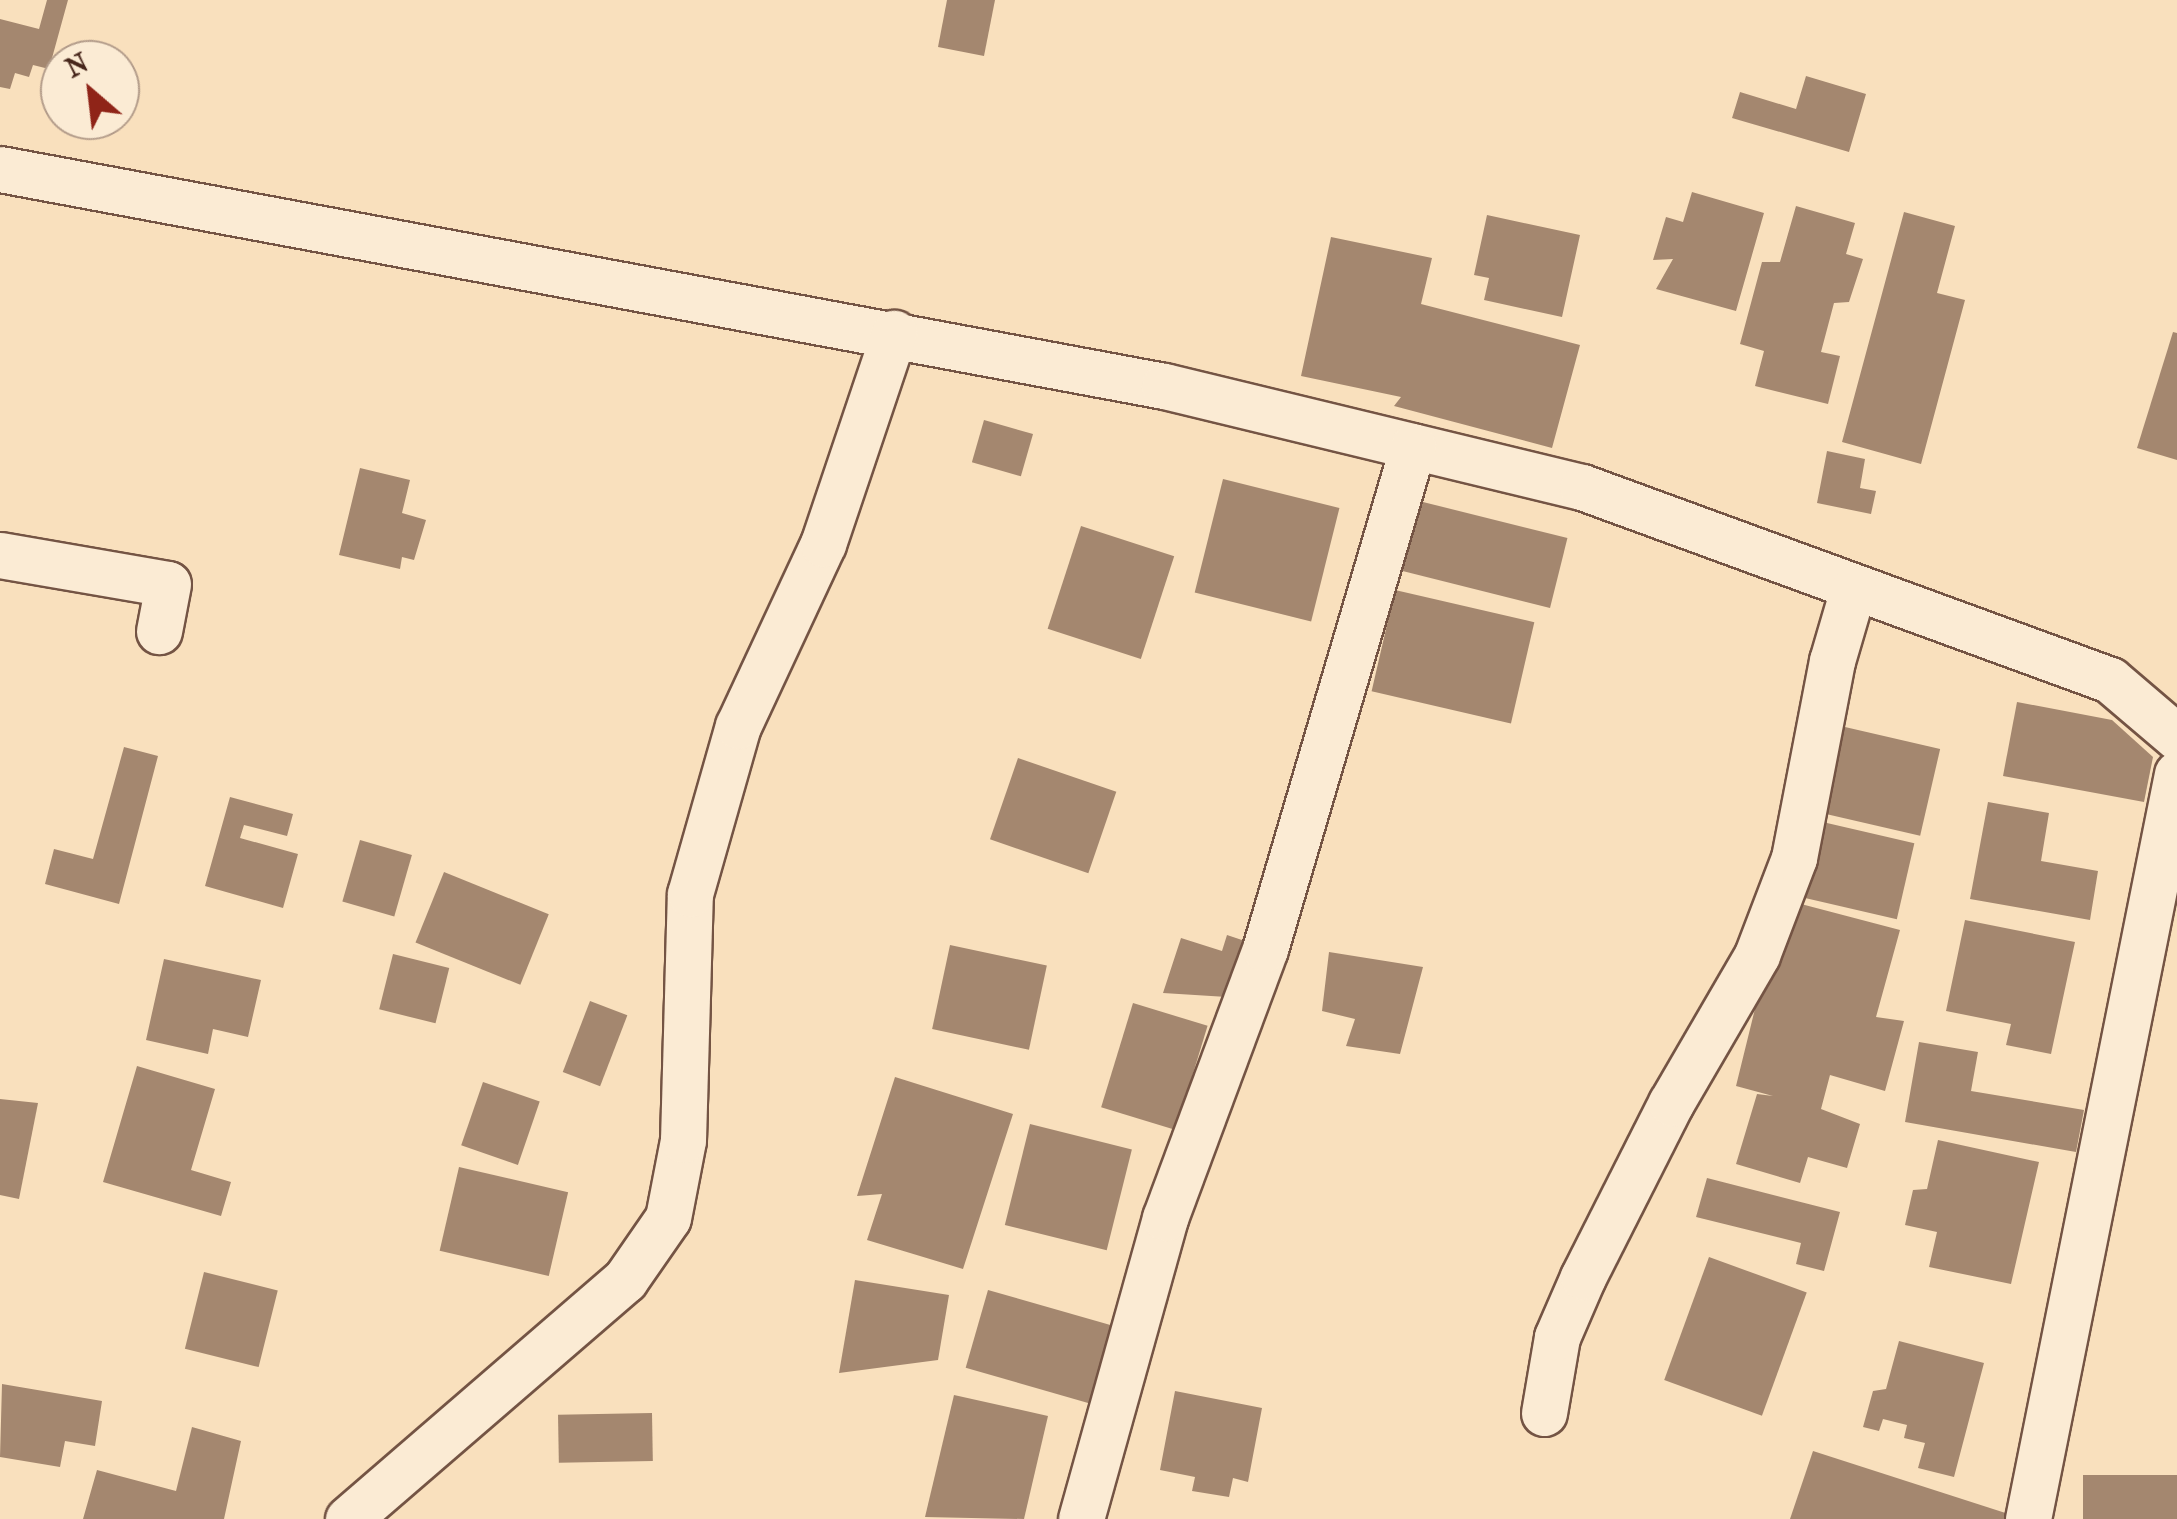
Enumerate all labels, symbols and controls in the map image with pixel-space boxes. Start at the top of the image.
north arrow [40,40,140,140]
text: N [59,45,94,84]

